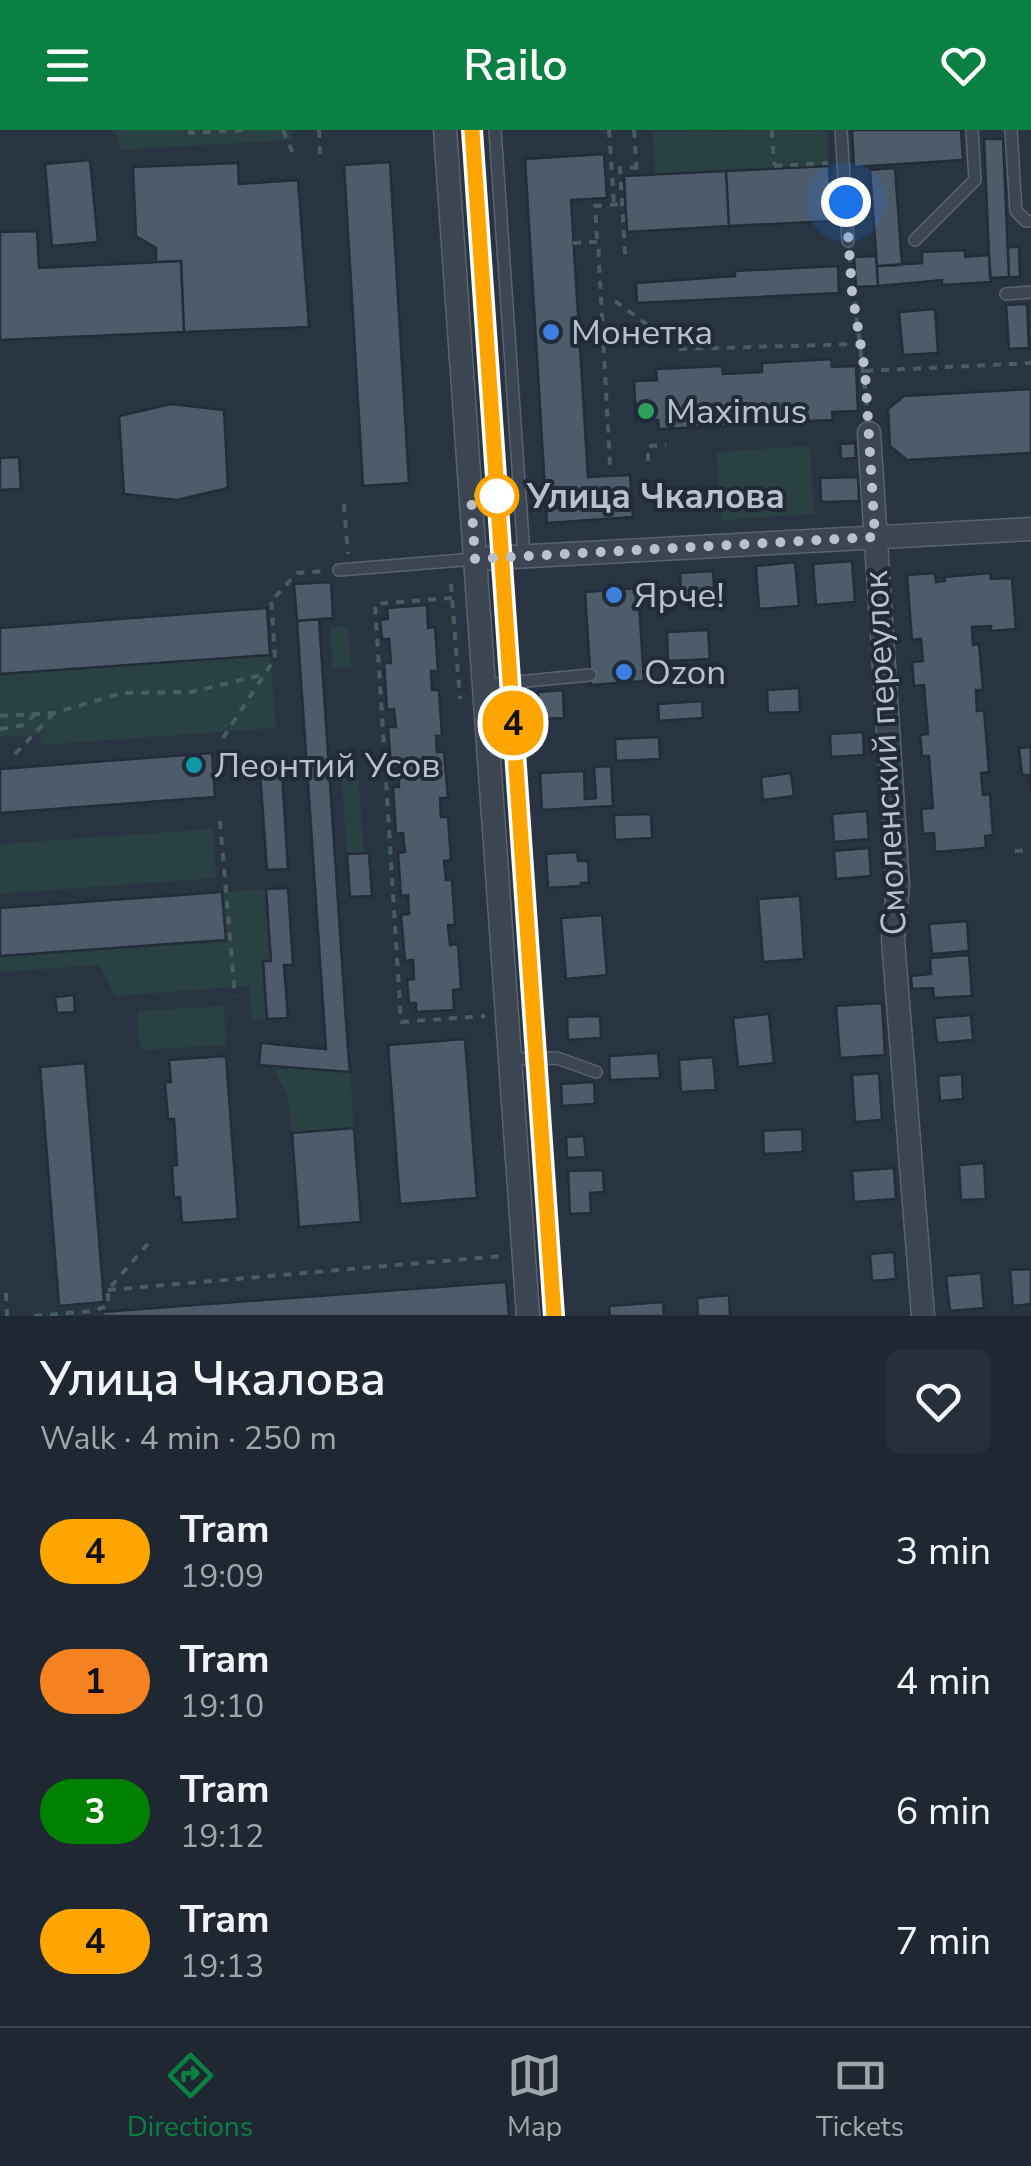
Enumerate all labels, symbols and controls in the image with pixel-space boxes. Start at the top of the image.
text: Railo [463,35,568,96]
icon: menu [40,38,95,93]
icon: heart [936,38,991,93]
your location [821,177,871,227]
place label: Монетка [571,309,713,356]
marker: Монетка [540,321,562,343]
place label: Maximus [666,388,807,435]
marker: Maximus [635,400,657,422]
place label: Улица Чкалова [526,473,785,520]
marker: Улица Чкалова [476,475,518,517]
street label: Смоленский переулок [852,569,918,937]
place label: Ярче! [634,572,724,619]
marker: Ярче! [603,584,625,606]
place label: Ozon [644,649,726,696]
marker: Ozon [613,661,635,683]
line badge: 4 [480,690,546,756]
text: 4 [502,700,524,747]
place label: Леонтий Усов [214,742,441,789]
marker: Леонтий Усов [183,754,205,776]
text: Улица Чкалова [40,1346,386,1412]
button: heart [886,1349,991,1454]
text: Walk · 4 min · 250 m [40,1417,337,1460]
text: Tram [180,1504,269,1555]
text: 3 min [896,1526,991,1577]
text: 4 [84,1528,106,1575]
text: 19:09 [180,1555,264,1598]
text: Tram [180,1634,269,1685]
text: 4 min [896,1656,991,1707]
text: 1 [84,1658,106,1705]
text: 19:10 [180,1685,264,1728]
text: Tram [180,1764,269,1815]
text: 6 min [896,1786,991,1837]
text: 3 [84,1788,106,1835]
text: 19:12 [180,1815,264,1858]
text: Tram [180,1894,269,1945]
text: 7 min [896,1916,991,1967]
text: 4 [84,1918,106,1965]
text: 19:13 [180,1945,264,1988]
tab: Directions [127,2048,253,2146]
tab: Map [507,2048,562,2146]
tab: Tickets [816,2048,904,2146]

